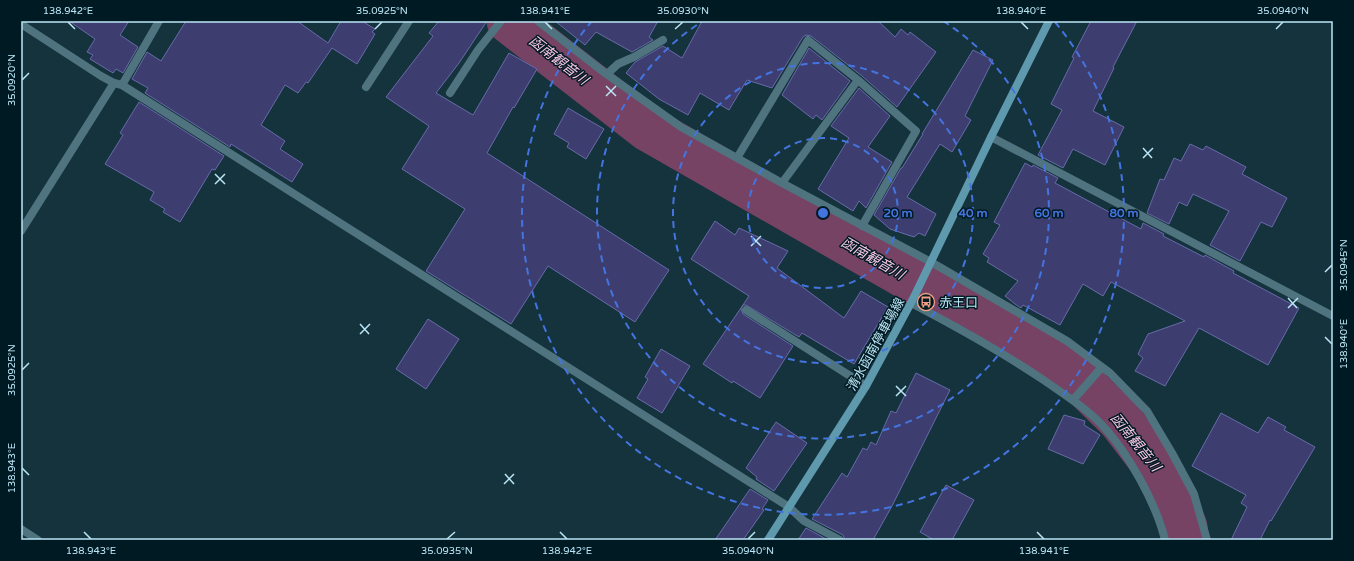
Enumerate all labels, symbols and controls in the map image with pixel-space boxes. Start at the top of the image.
text: 138.942°E [43,5,93,17]
text: 35.0925°N [356,5,408,17]
text: 138.941°E [520,5,570,17]
text: 35.0930°N [657,5,709,17]
text: 138.940°E [996,5,1046,17]
text: 35.0940°N [1257,5,1309,17]
water label: 函南観音川 [526,32,593,90]
text: 35.0920°N [6,54,18,106]
centre of rings [816,206,830,220]
text: 20 m [883,206,913,220]
text: 40 m [958,206,988,220]
text: 60 m [1034,206,1064,220]
text: 80 m [1109,206,1139,220]
water label: 函南観音川 [838,234,909,284]
text: 35.0945°N [1338,239,1350,291]
bus stop icon: 赤王口 [916,292,936,312]
street label: 清水函南停車場線 [844,295,908,394]
place label: 赤王口 [939,295,978,311]
text: 138.940°E [1338,319,1350,369]
text: 35.0925°N [6,344,18,396]
water label: 函南観音川 [1107,410,1166,476]
text: 138.943°E [6,443,18,493]
text: 138.943°E [66,545,116,557]
text: 35.0935°N [421,545,473,557]
text: 138.942°E [542,545,592,557]
text: 35.0940°N [722,545,774,557]
text: 138.941°E [1019,545,1069,557]

